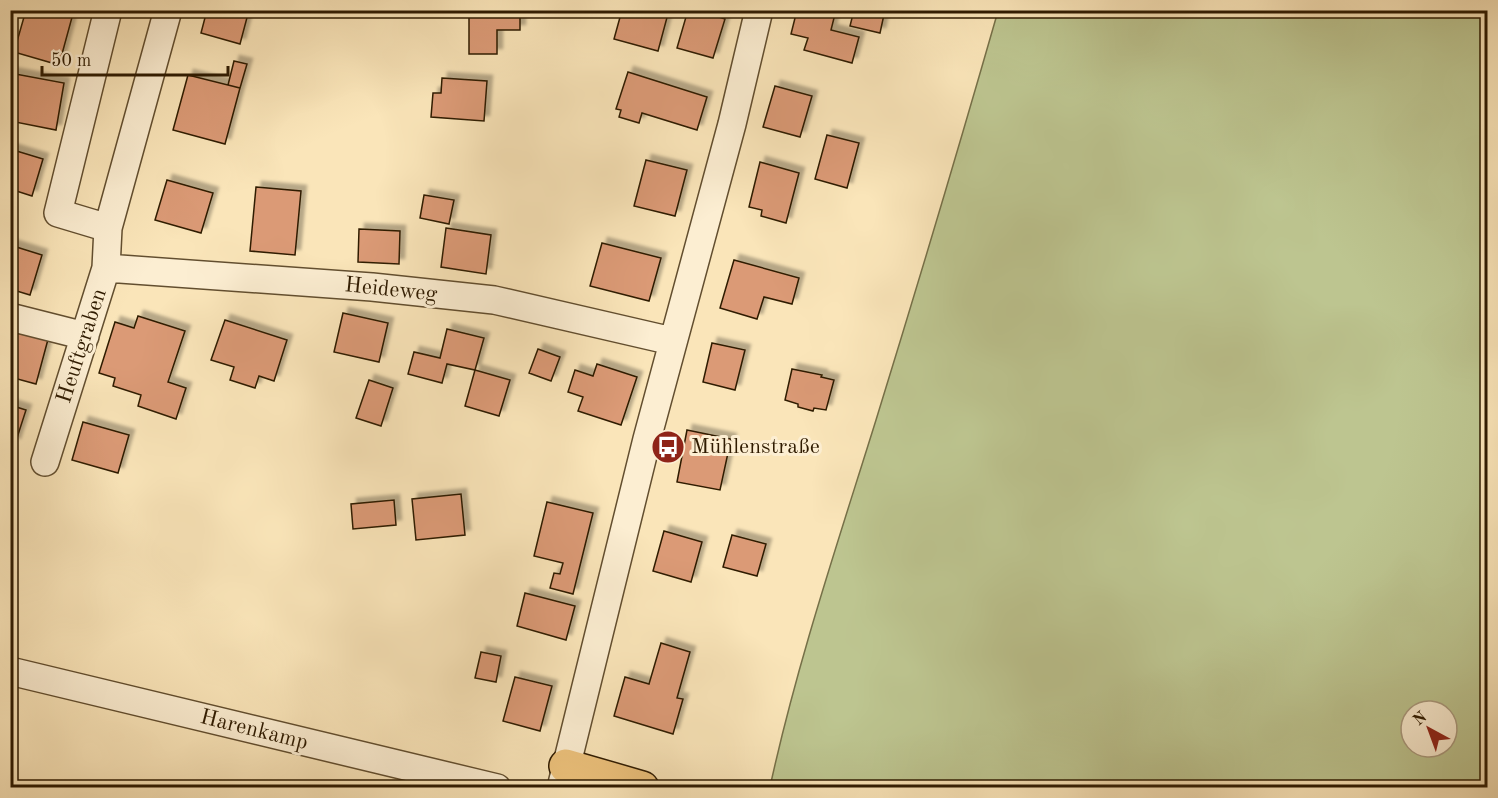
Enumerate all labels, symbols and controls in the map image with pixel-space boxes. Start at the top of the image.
scale bar [42,39,228,77]
text: 50 m [51,52,91,70]
street label: Heideweg [344,274,439,306]
street label: Heuftgraben [53,286,111,406]
bus stop icon: Mühlenstraße [650,429,686,465]
place label: Mühlenstraße [691,436,820,458]
north arrow [1399,699,1459,759]
street label: Harenkamp [198,706,310,754]
text: N [1411,709,1431,729]

